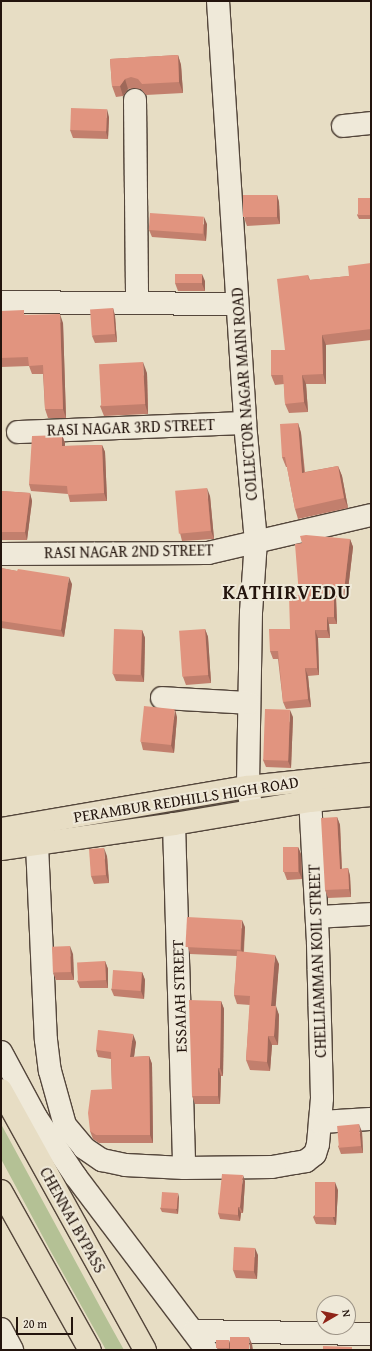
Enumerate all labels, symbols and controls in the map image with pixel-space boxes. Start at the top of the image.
street label: COLLECTOR NAGAR MAIN ROAD [227,287,261,501]
street label: RASI NAGAR 3RD STREET [47,414,215,440]
street label: RASI NAGAR 2ND STREET [44,540,214,562]
district label: KATHIRVEDU [222,579,352,603]
street label: PERAMBUR REDHILLS HIGH ROAD [72,772,300,826]
street label: CHELLIAMMAN KOIL STREET [304,864,330,1058]
street label: ESSAIAH STREET [167,939,191,1053]
street label: CHENNAI BYPASS [36,1164,110,1276]
north arrow [316,1295,356,1335]
text: N [338,1308,355,1318]
scale bar [18,1309,75,1335]
text: 20 m [23,1315,47,1332]

